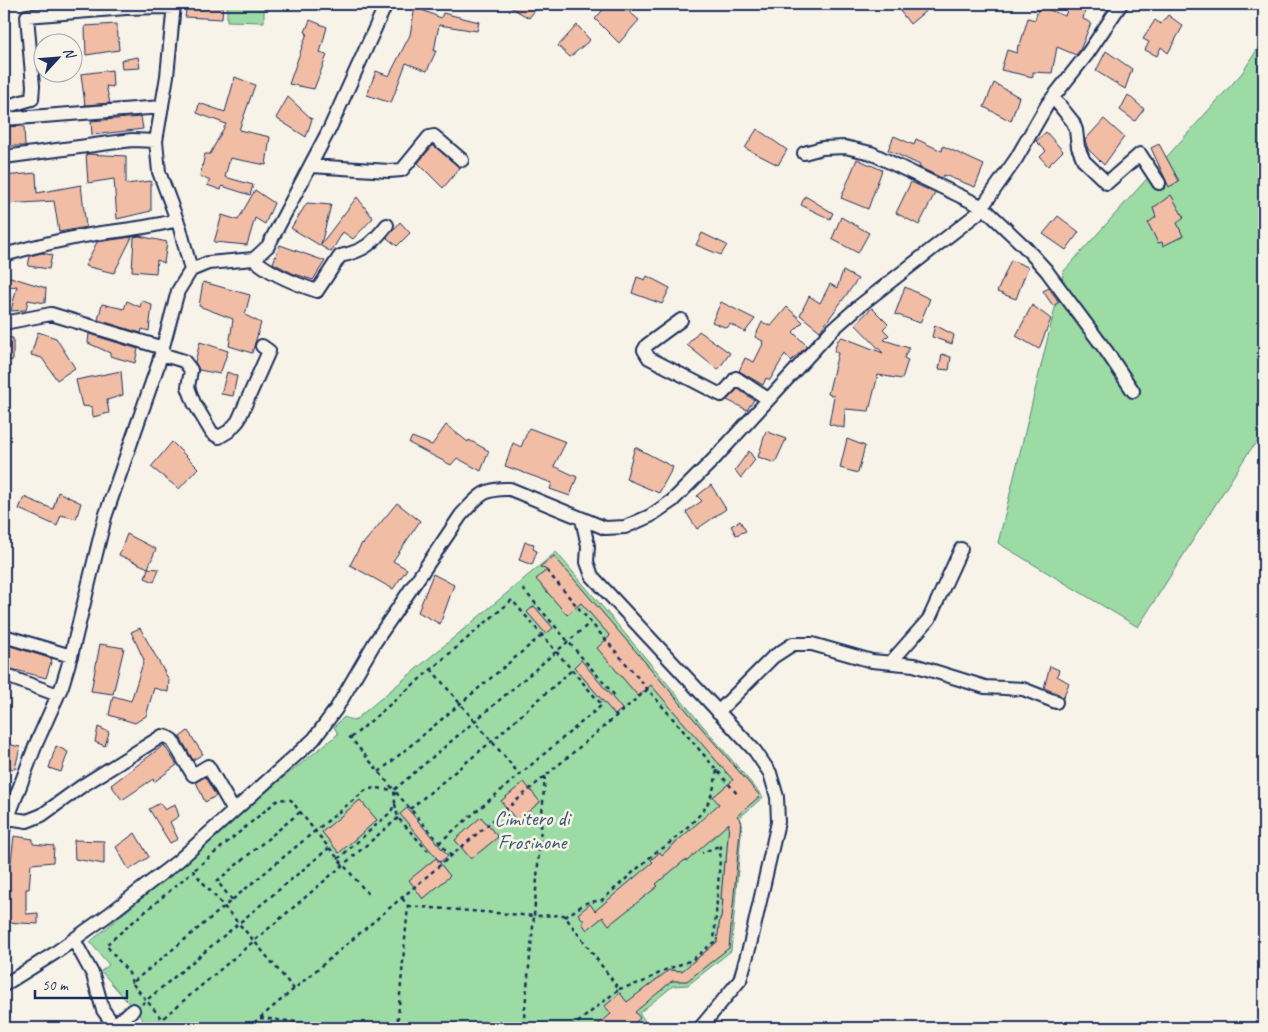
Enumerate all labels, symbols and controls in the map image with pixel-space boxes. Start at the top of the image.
north arrow [32,32,82,82]
text: N [60,45,80,62]
park label: Cimitero di Frosinone [494,805,573,855]
scale bar [35,967,128,999]
text: 50 m [42,976,69,995]

